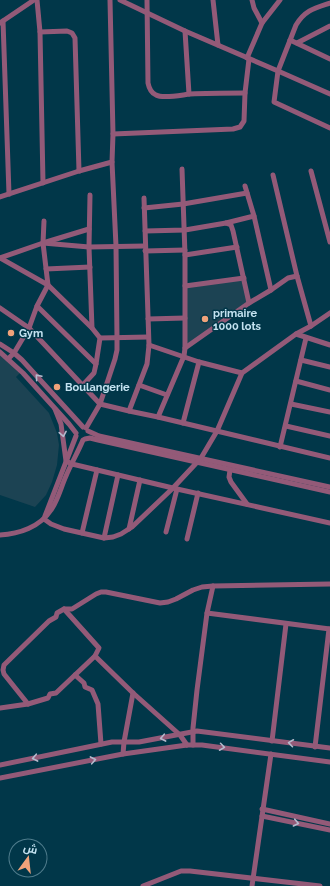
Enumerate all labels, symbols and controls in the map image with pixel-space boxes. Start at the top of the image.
place label: primaire 1000 lots [213,307,262,333]
marker: primaire 1000 lots [200,314,210,324]
place label: Gym [19,327,43,340]
marker: Gym [6,328,16,338]
one-way arrow [35,374,42,382]
place label: Boulangerie [65,381,130,394]
marker: Boulangerie [52,382,62,392]
one-way arrow [58,431,66,437]
one-way arrow [160,733,166,742]
one-way arrow [288,739,294,748]
one-way arrow [219,742,225,751]
one-way arrow [32,753,38,761]
one-way arrow [90,756,96,765]
one-way arrow [293,818,299,826]
north arrow [8,838,48,878]
text: ش [22,841,39,857]

